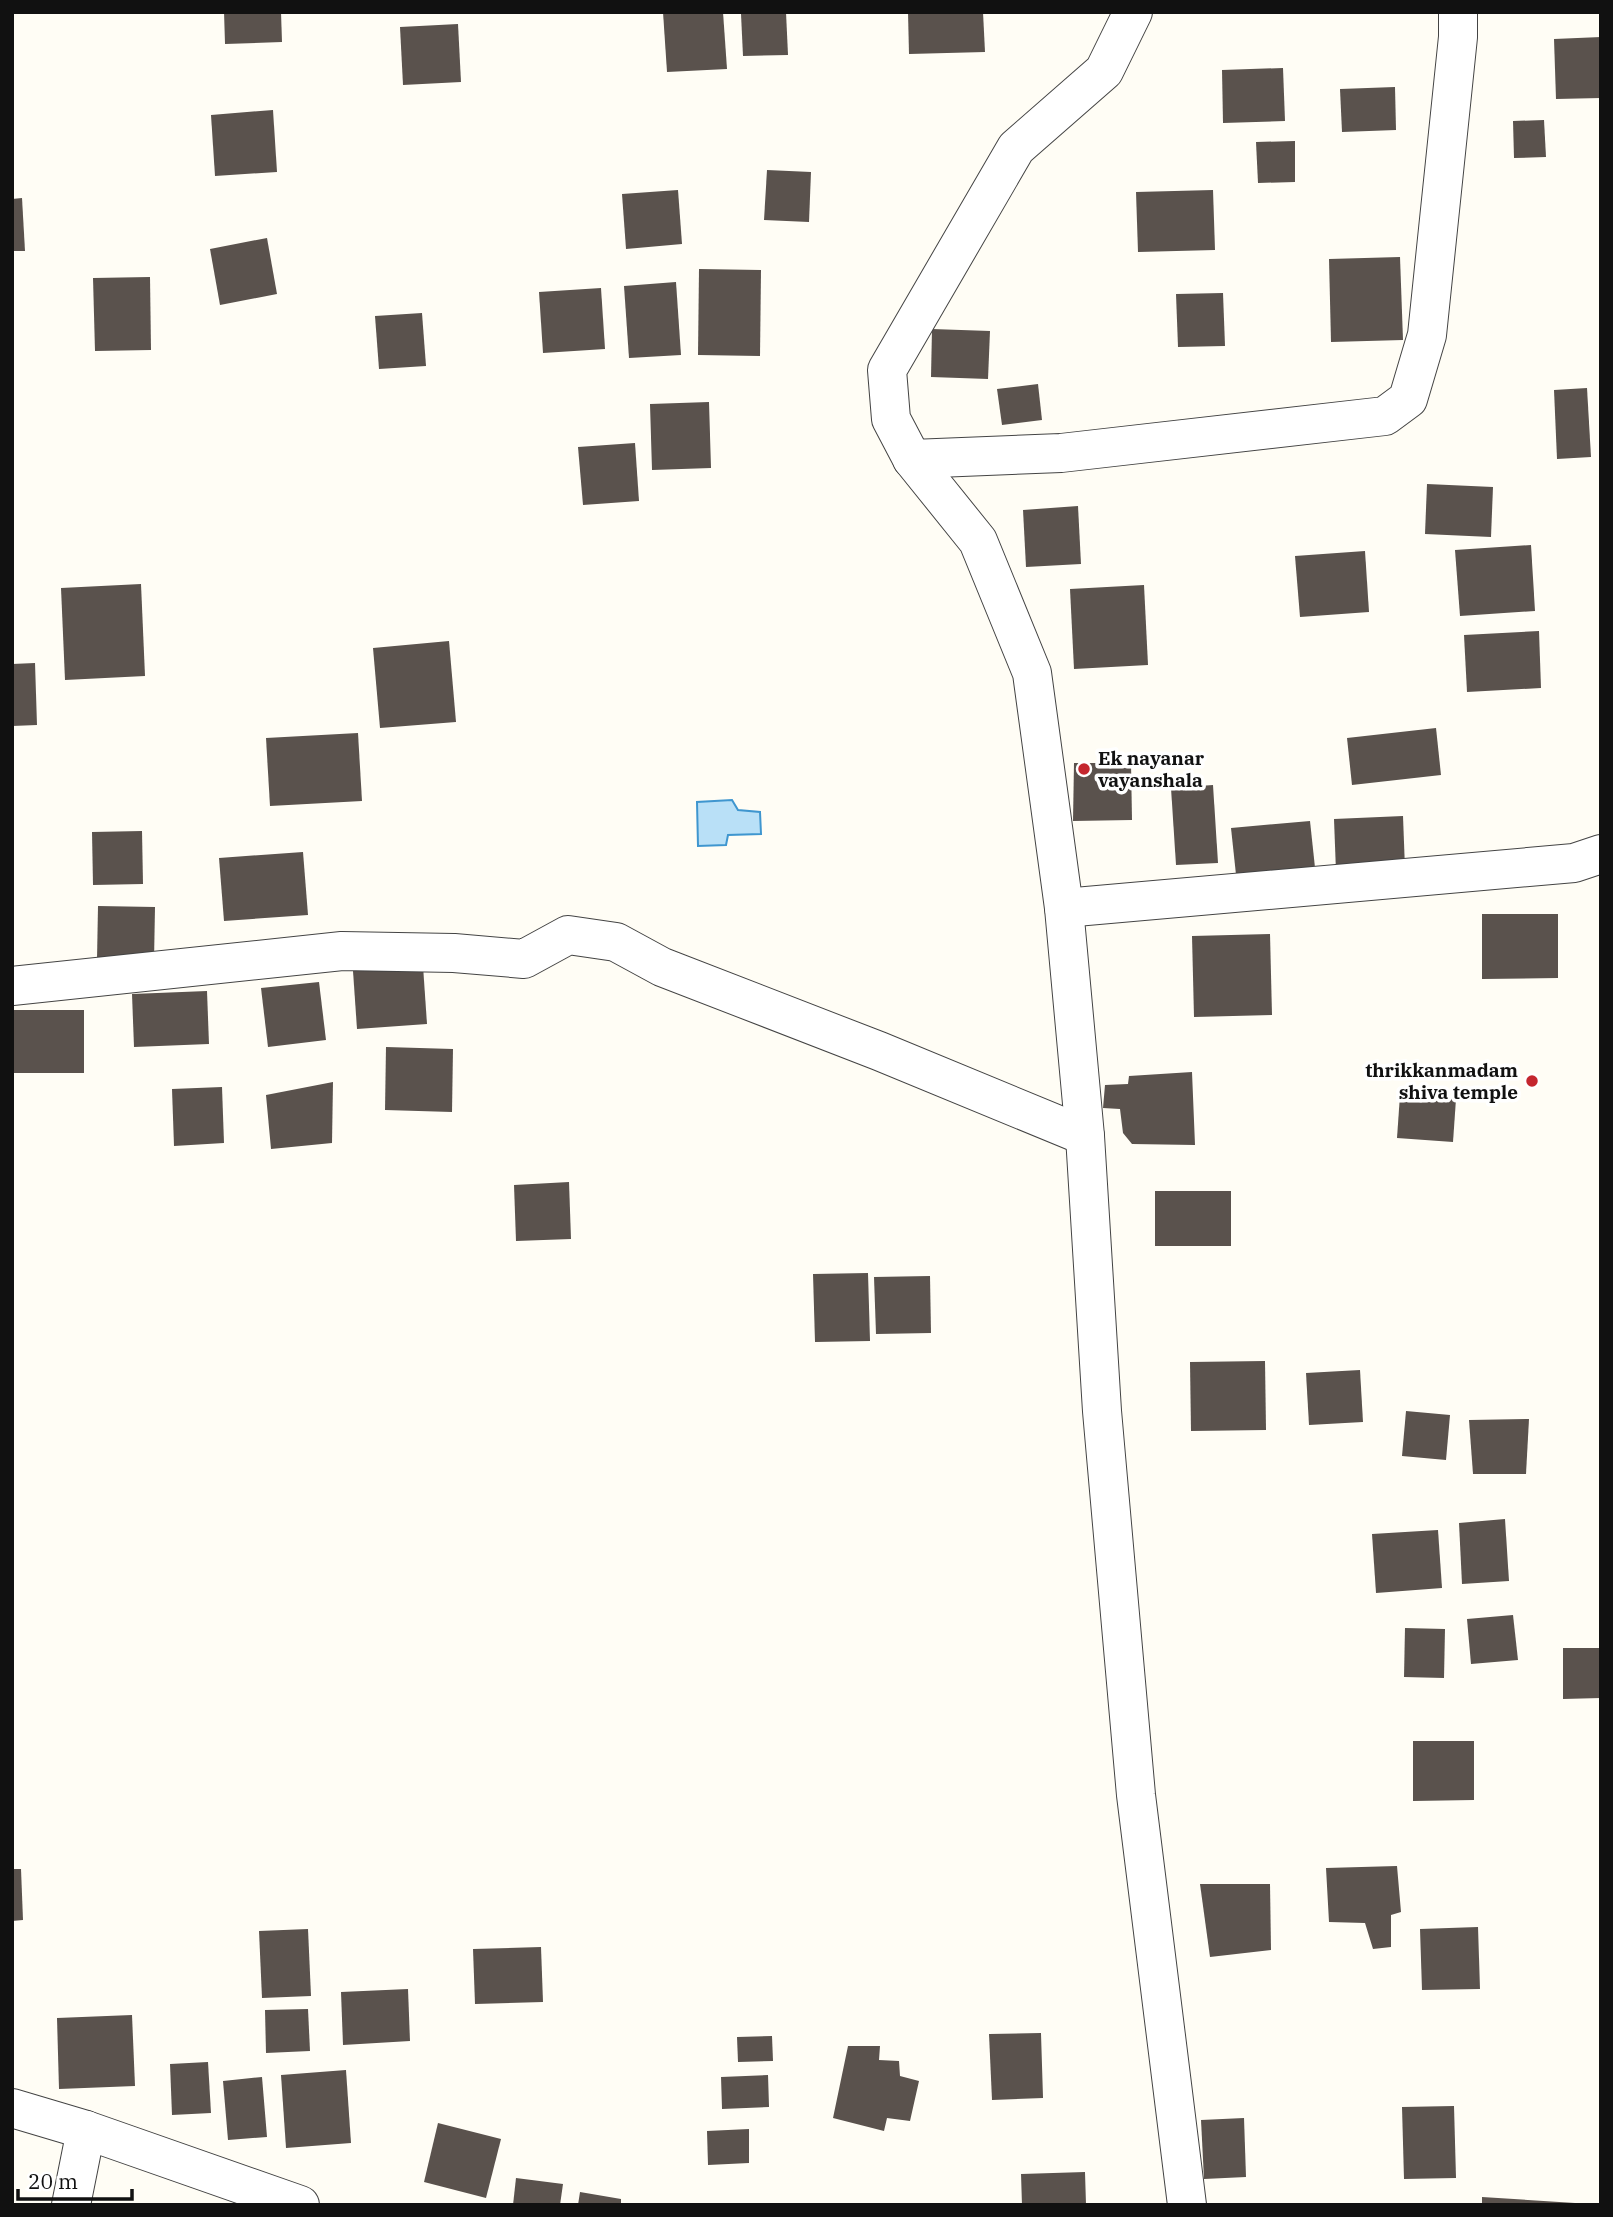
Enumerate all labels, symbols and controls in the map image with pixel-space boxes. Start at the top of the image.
place label: Ek nayanar vayanshala [1098,746,1205,792]
marker: Ek nayanar vayanshala [1076,761,1092,777]
place label: thrikkanmadam shiva temple [1365,1058,1518,1104]
marker: thrikkanmadam shiva temple [1524,1073,1540,1089]
scale bar [18,2158,131,2202]
text: 20 m [28,2167,78,2195]

